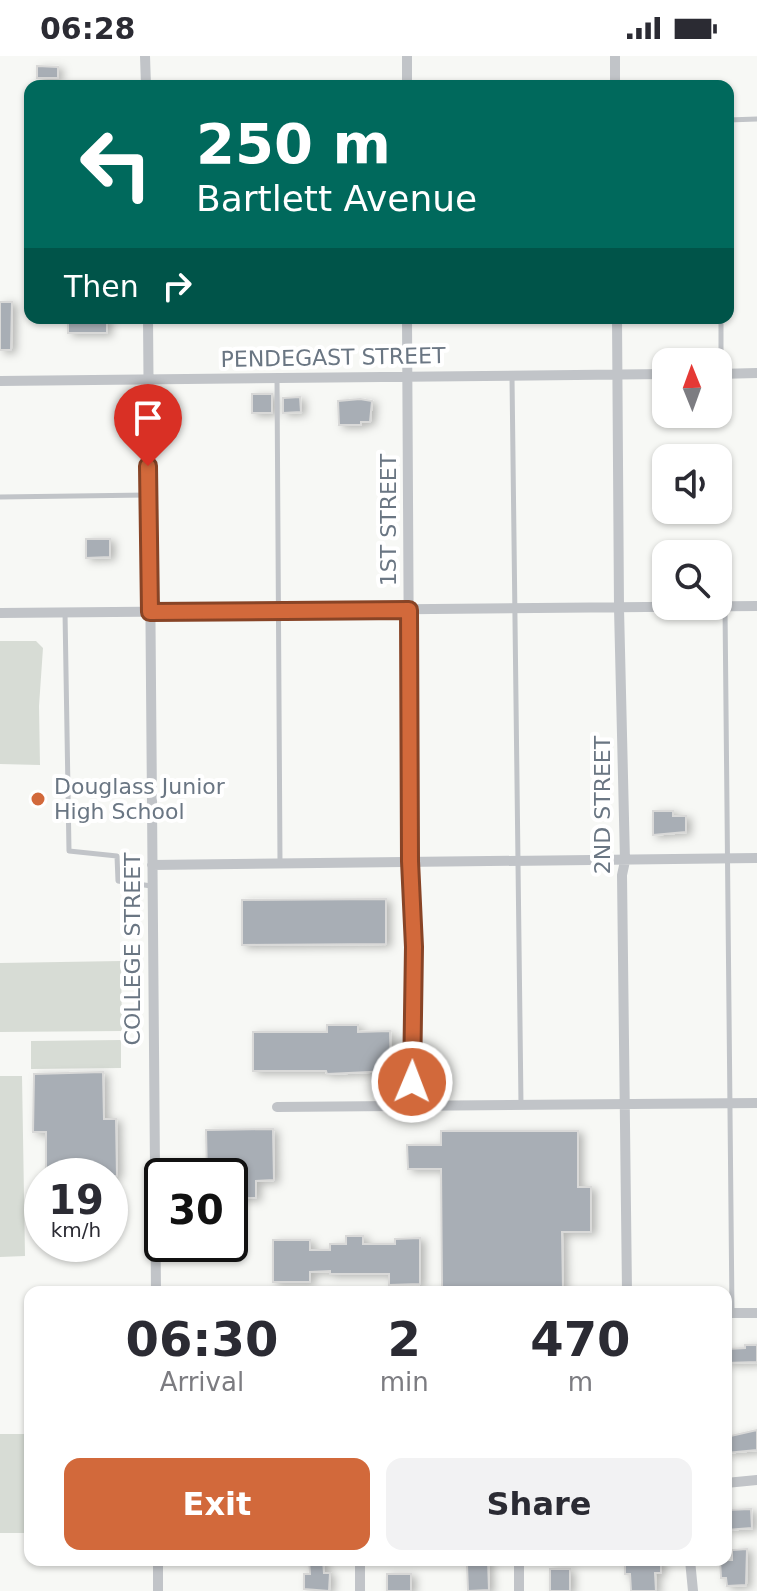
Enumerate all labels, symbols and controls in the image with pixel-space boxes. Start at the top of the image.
text: 06:28 [40,11,136,46]
text: 250 m [196,111,391,176]
icon: left [64,112,168,216]
text: Bartlett Avenue [196,178,477,219]
icon: right [155,264,199,308]
text: Then [64,269,139,304]
street label: PENDEGAST STREET [220,343,446,372]
north arrow [652,348,732,428]
map controls [652,348,732,620]
pin [114,384,182,466]
icon: arrive [126,396,170,440]
button: sound [652,444,732,524]
street label: 1ST STREET [376,453,401,586]
button: search [652,540,732,620]
street label: 2ND STREET [590,735,615,874]
place label: Douglass Junior High School [54,774,226,824]
marker: Douglass Junior High School [29,790,47,808]
street label: COLLEGE STREET [120,852,145,1045]
position arrow [370,1040,454,1124]
speed limit sign: 30 [144,1158,248,1262]
text: 19 [48,1177,104,1223]
text: km/h [51,1218,101,1242]
text: 06:30 [125,1311,278,1367]
text: 2 [388,1311,421,1367]
text: 470 [530,1311,630,1367]
text: Arrival [160,1367,244,1397]
text: min [380,1367,429,1397]
text: m [568,1367,593,1397]
button: Exit [64,1458,370,1550]
button: Share [386,1458,692,1550]

